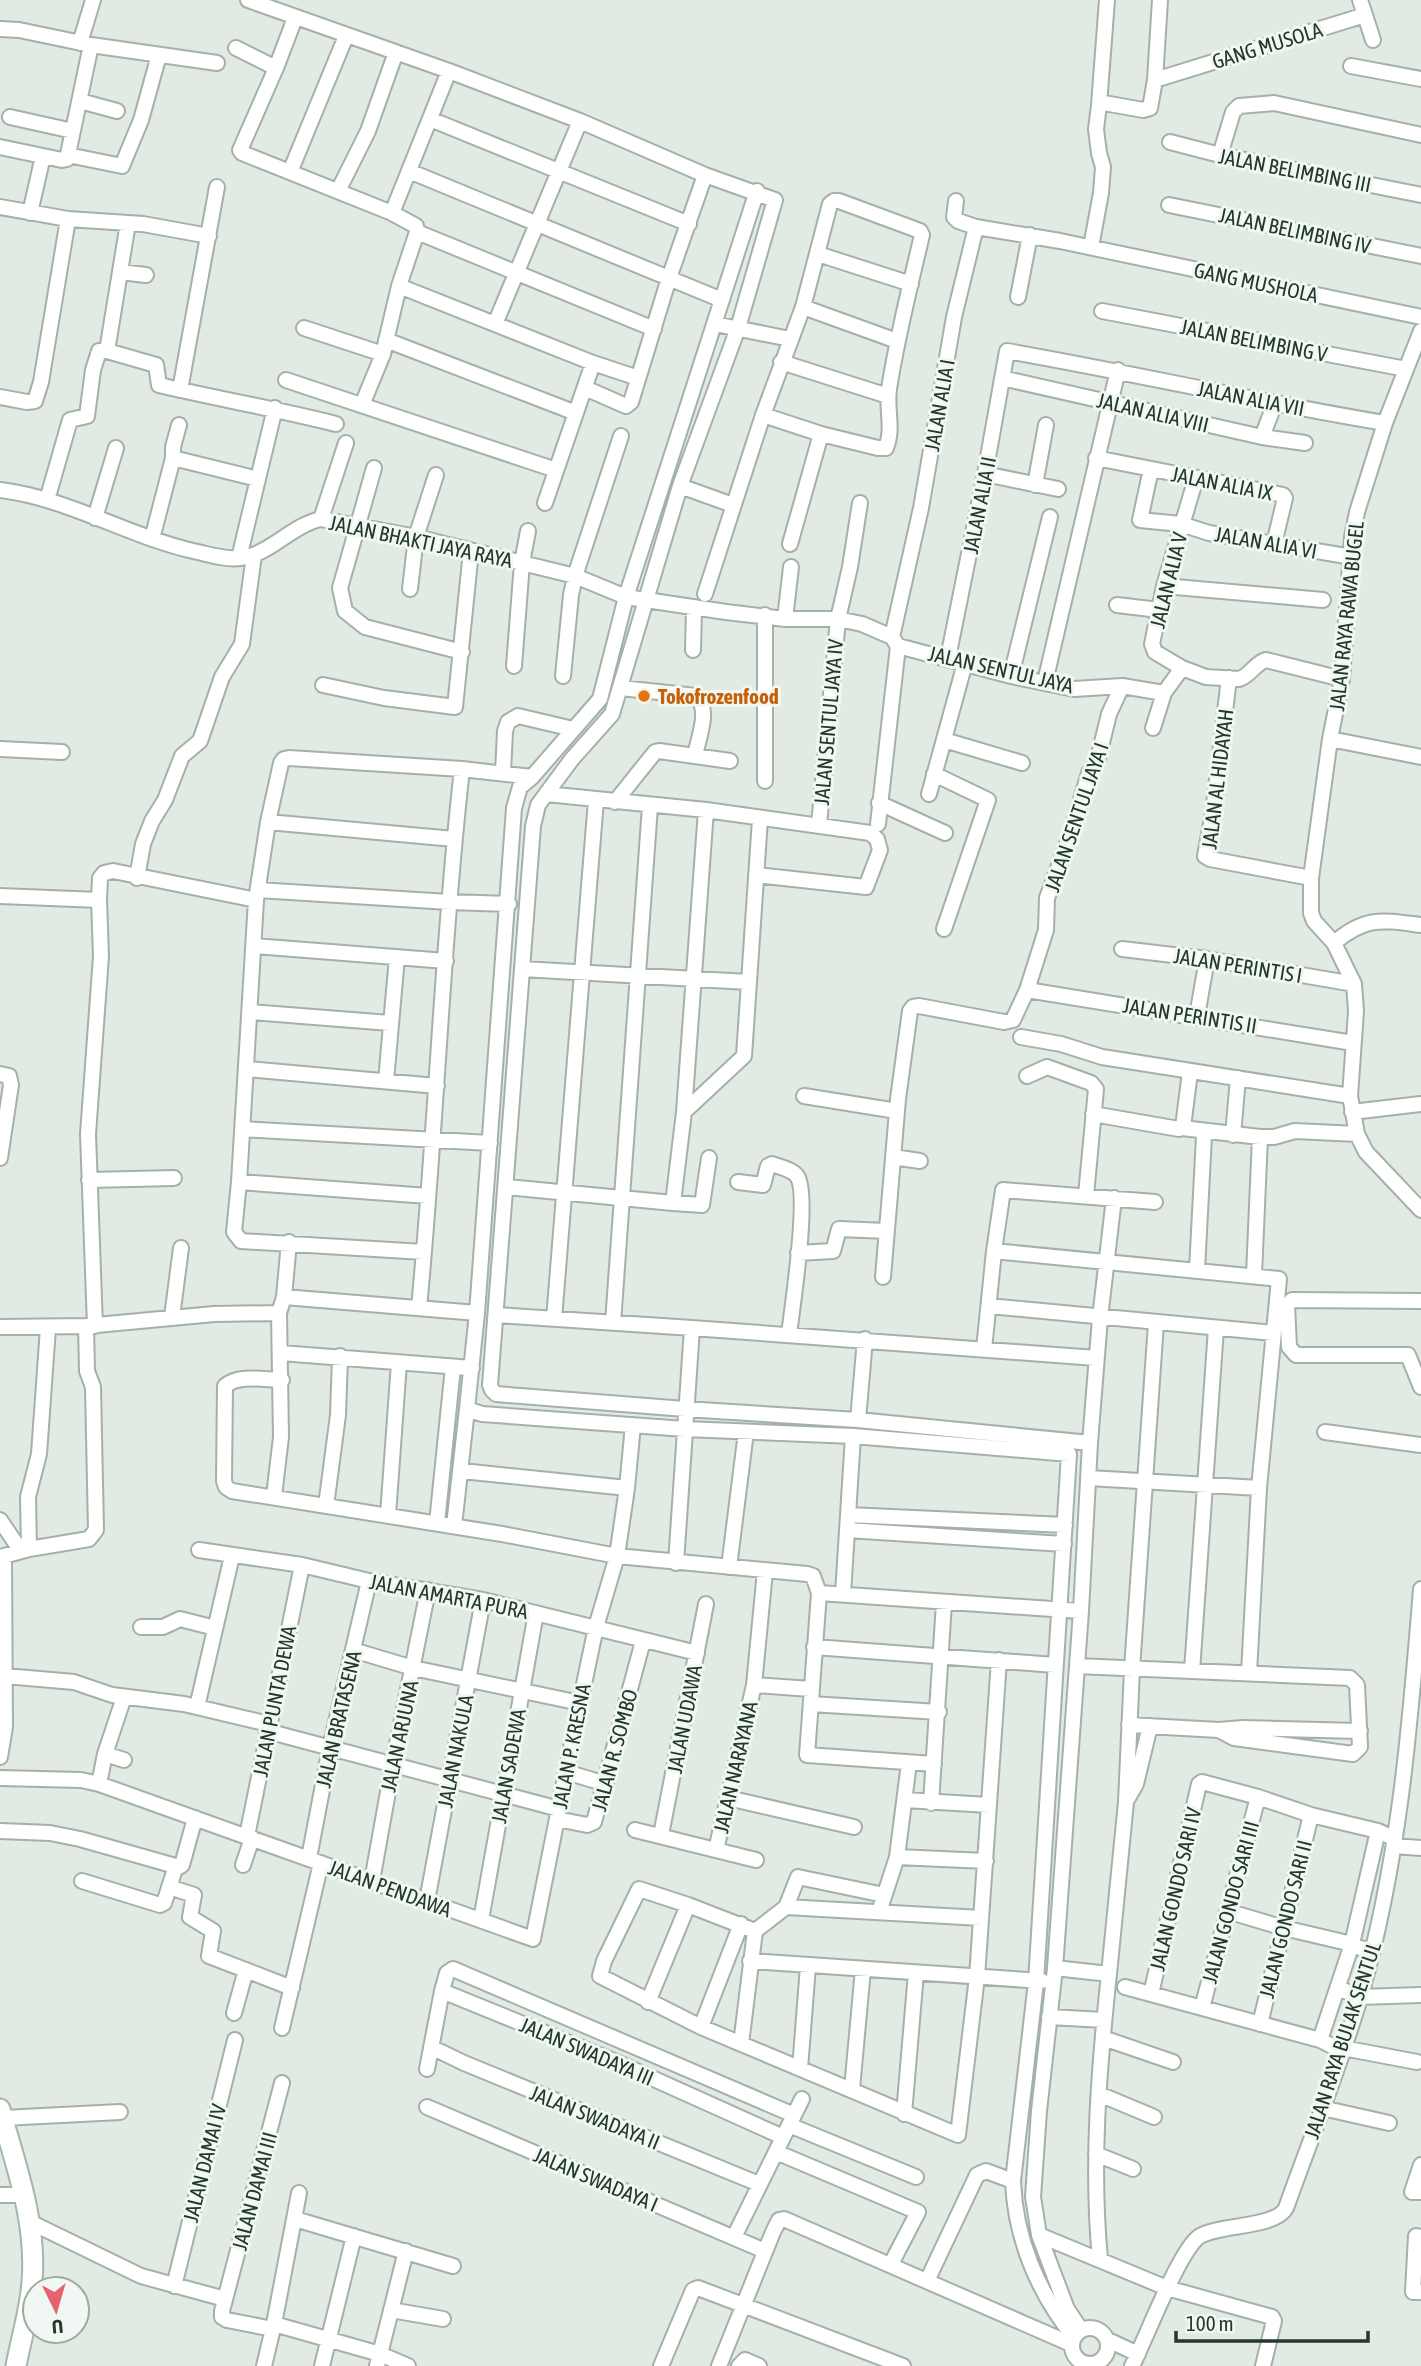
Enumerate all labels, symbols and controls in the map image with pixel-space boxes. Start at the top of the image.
street label: GANG MUSOLA [1209,17,1326,73]
street label: JALAN BELIMBING III [1217,143,1373,197]
street label: JALAN BELIMBING IV [1217,202,1374,258]
street label: GANG MUSHOLA [1192,257,1321,307]
street label: JALAN BELIMBING V [1179,314,1330,366]
street label: JALAN ALIA I [919,357,959,453]
street label: JALAN ALIA VII [1195,376,1307,420]
street label: JALAN ALIA VIII [1095,387,1211,437]
street label: JALAN ALIA II [958,454,1000,556]
street label: JALAN ALIA IX [1169,461,1275,505]
street label: JALAN BHAKTI JAYA RAYA [327,510,515,572]
street label: JALAN RAYA RAWA BUGEL [1324,520,1368,712]
street label: JALAN ALIA VI [1213,521,1319,563]
street label: JALAN ALIA V [1145,529,1192,630]
street label: JALAN SENTUL JAYA IV [809,637,847,806]
street label: JALAN SENTUL JAYA [926,641,1076,697]
place label: Tokofrozenfood [658,684,779,708]
marker: Tokofrozenfood [636,688,652,704]
street label: JALAN AL HIDAYAH [1196,707,1238,851]
street label: JALAN SENTUL JAYA I [1039,739,1113,895]
street label: JALAN PERINTIS I [1172,943,1304,987]
street label: JALAN PERINTIS II [1121,993,1259,1037]
street label: JALAN AMARTA PURA [368,1569,531,1623]
street label: JALAN PUNTA DEWA [248,1623,301,1778]
street label: JALAN BRATASENA [311,1648,366,1790]
street label: JALAN UDAWA [662,1662,706,1775]
street label: JALAN ARJUNA [375,1677,423,1794]
street label: JALAN P. KRESNA [547,1681,595,1810]
street label: JALAN R. SOMBO [586,1686,642,1814]
street label: JALAN NAKULA [432,1692,478,1809]
street label: JALAN NARAYANA [708,1698,762,1835]
street label: JALAN SADEWA [486,1706,530,1825]
street label: JALAN GONDO SARI IV [1145,1804,1206,1973]
street label: JALAN GONDO SARI III [1197,1818,1263,1986]
street label: JALAN GONDO SARI II [1254,1838,1316,2000]
street label: JALAN PENDAWA [325,1855,455,1922]
street label: JALAN RAYA BULAK SENTUL [1299,1938,1385,2142]
street label: JALAN SWADAYA III [516,2012,658,2090]
street label: JALAN SWADAYA II [527,2080,663,2154]
street label: JALAN DAMAI IV [178,2101,230,2225]
street label: JALAN DAMAI III [227,2129,281,2253]
street label: JALAN SWADAYA I [530,2142,662,2216]
north arrow [21,2275,91,2345]
scale bar [1176,2300,1368,2344]
text: 100 m [1186,2311,1234,2335]
text: U [51,2315,64,2338]

